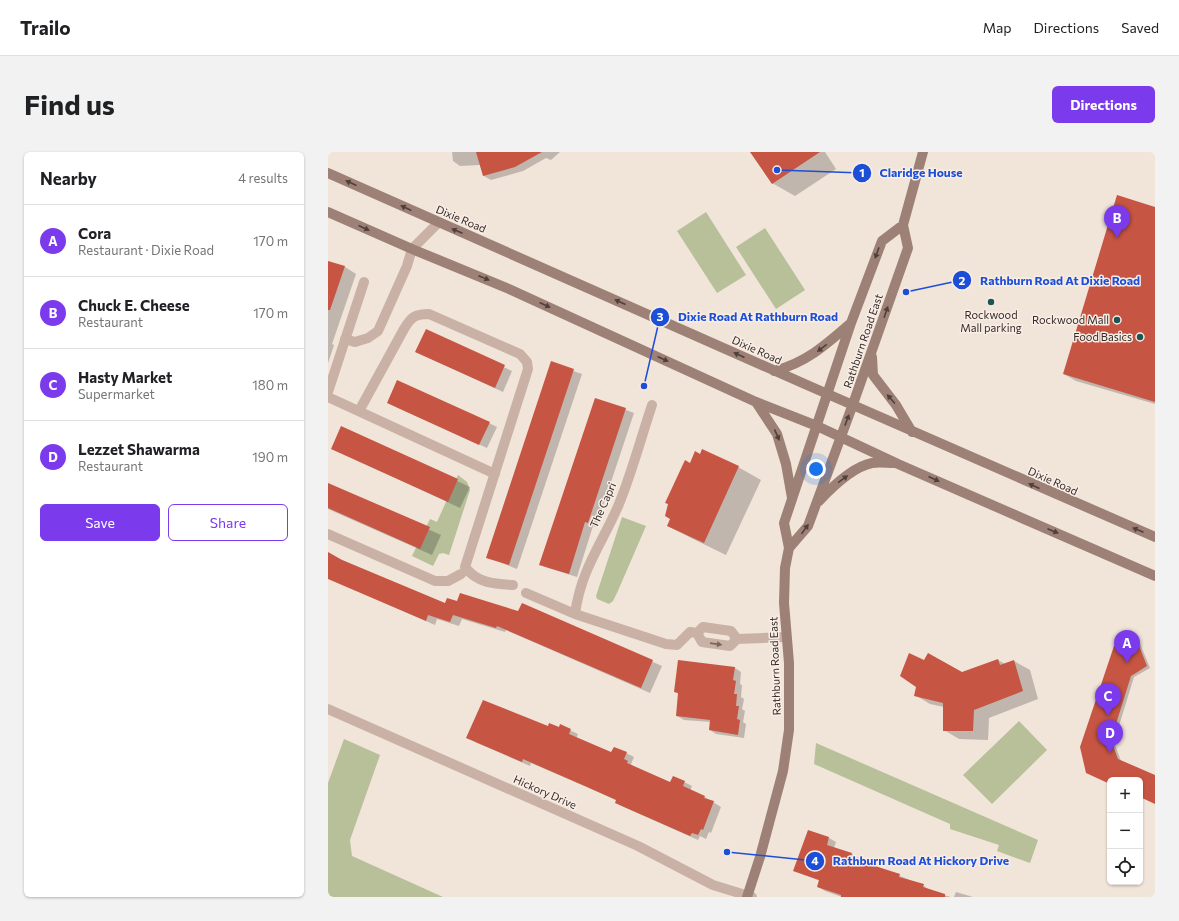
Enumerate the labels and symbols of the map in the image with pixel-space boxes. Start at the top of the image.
callout: Claridge House [852,161,971,185]
text: 1 [859,165,865,179]
text: Claridge House [879,165,963,179]
one-way arrow [345,180,357,186]
street label: Dixie Road [434,202,488,235]
one-way arrow [401,205,412,211]
pin: B [1104,205,1130,238]
one-way arrow [358,225,369,231]
one-way arrow [451,227,463,234]
one-way arrow [874,248,880,260]
callout: Rathburn Road At Dixie Road [952,268,1148,292]
text: 2 [959,273,966,287]
text: Rathburn Road At Dixie Road [980,273,1140,287]
one-way arrow [478,276,490,282]
street label: Rathburn Road East [840,291,885,390]
marker: Rockwood Mall parking [986,297,996,307]
one-way arrow [614,299,626,305]
one-way arrow [539,302,551,308]
callout: Dixie Road At Rathburn Road [650,305,846,329]
one-way arrow [883,306,889,318]
place label: Rockwood Mall parking [960,308,1022,334]
text: 3 [657,309,664,323]
text: Dixie Road At Rathburn Road [678,309,838,323]
place label: Rockwood Mall [1032,313,1109,326]
marker: Rockwood Mall [1112,315,1122,325]
place label: Food Basics [1073,330,1132,343]
marker: Food Basics [1135,332,1145,342]
street label: Dixie Road [730,333,784,366]
one-way arrow [816,344,827,352]
one-way arrow [733,352,744,358]
one-way arrow [657,356,669,362]
one-way arrow [887,394,896,404]
one-way arrow [845,414,851,426]
one-way arrow [774,429,780,441]
your location [806,459,826,479]
street label: Dixie Road [1026,464,1080,497]
one-way arrow [838,475,849,483]
one-way arrow [928,477,940,483]
street label: The Capri [587,480,618,529]
one-way arrow [1028,482,1040,488]
one-way arrow [801,523,809,534]
one-way arrow [1132,527,1144,533]
one-way arrow [1047,529,1059,535]
street label: Rathburn Road East [766,616,783,716]
pin: A [1114,630,1140,663]
one-way arrow [710,641,722,647]
pin: C [1095,683,1121,716]
pin: D [1097,720,1123,753]
street label: Hickory Drive [512,772,579,811]
callout: Rathburn Road At Hickory Drive [805,849,1018,873]
text: 4 [811,853,819,867]
text: Rathburn Road At Hickory Drive [833,853,1009,867]

